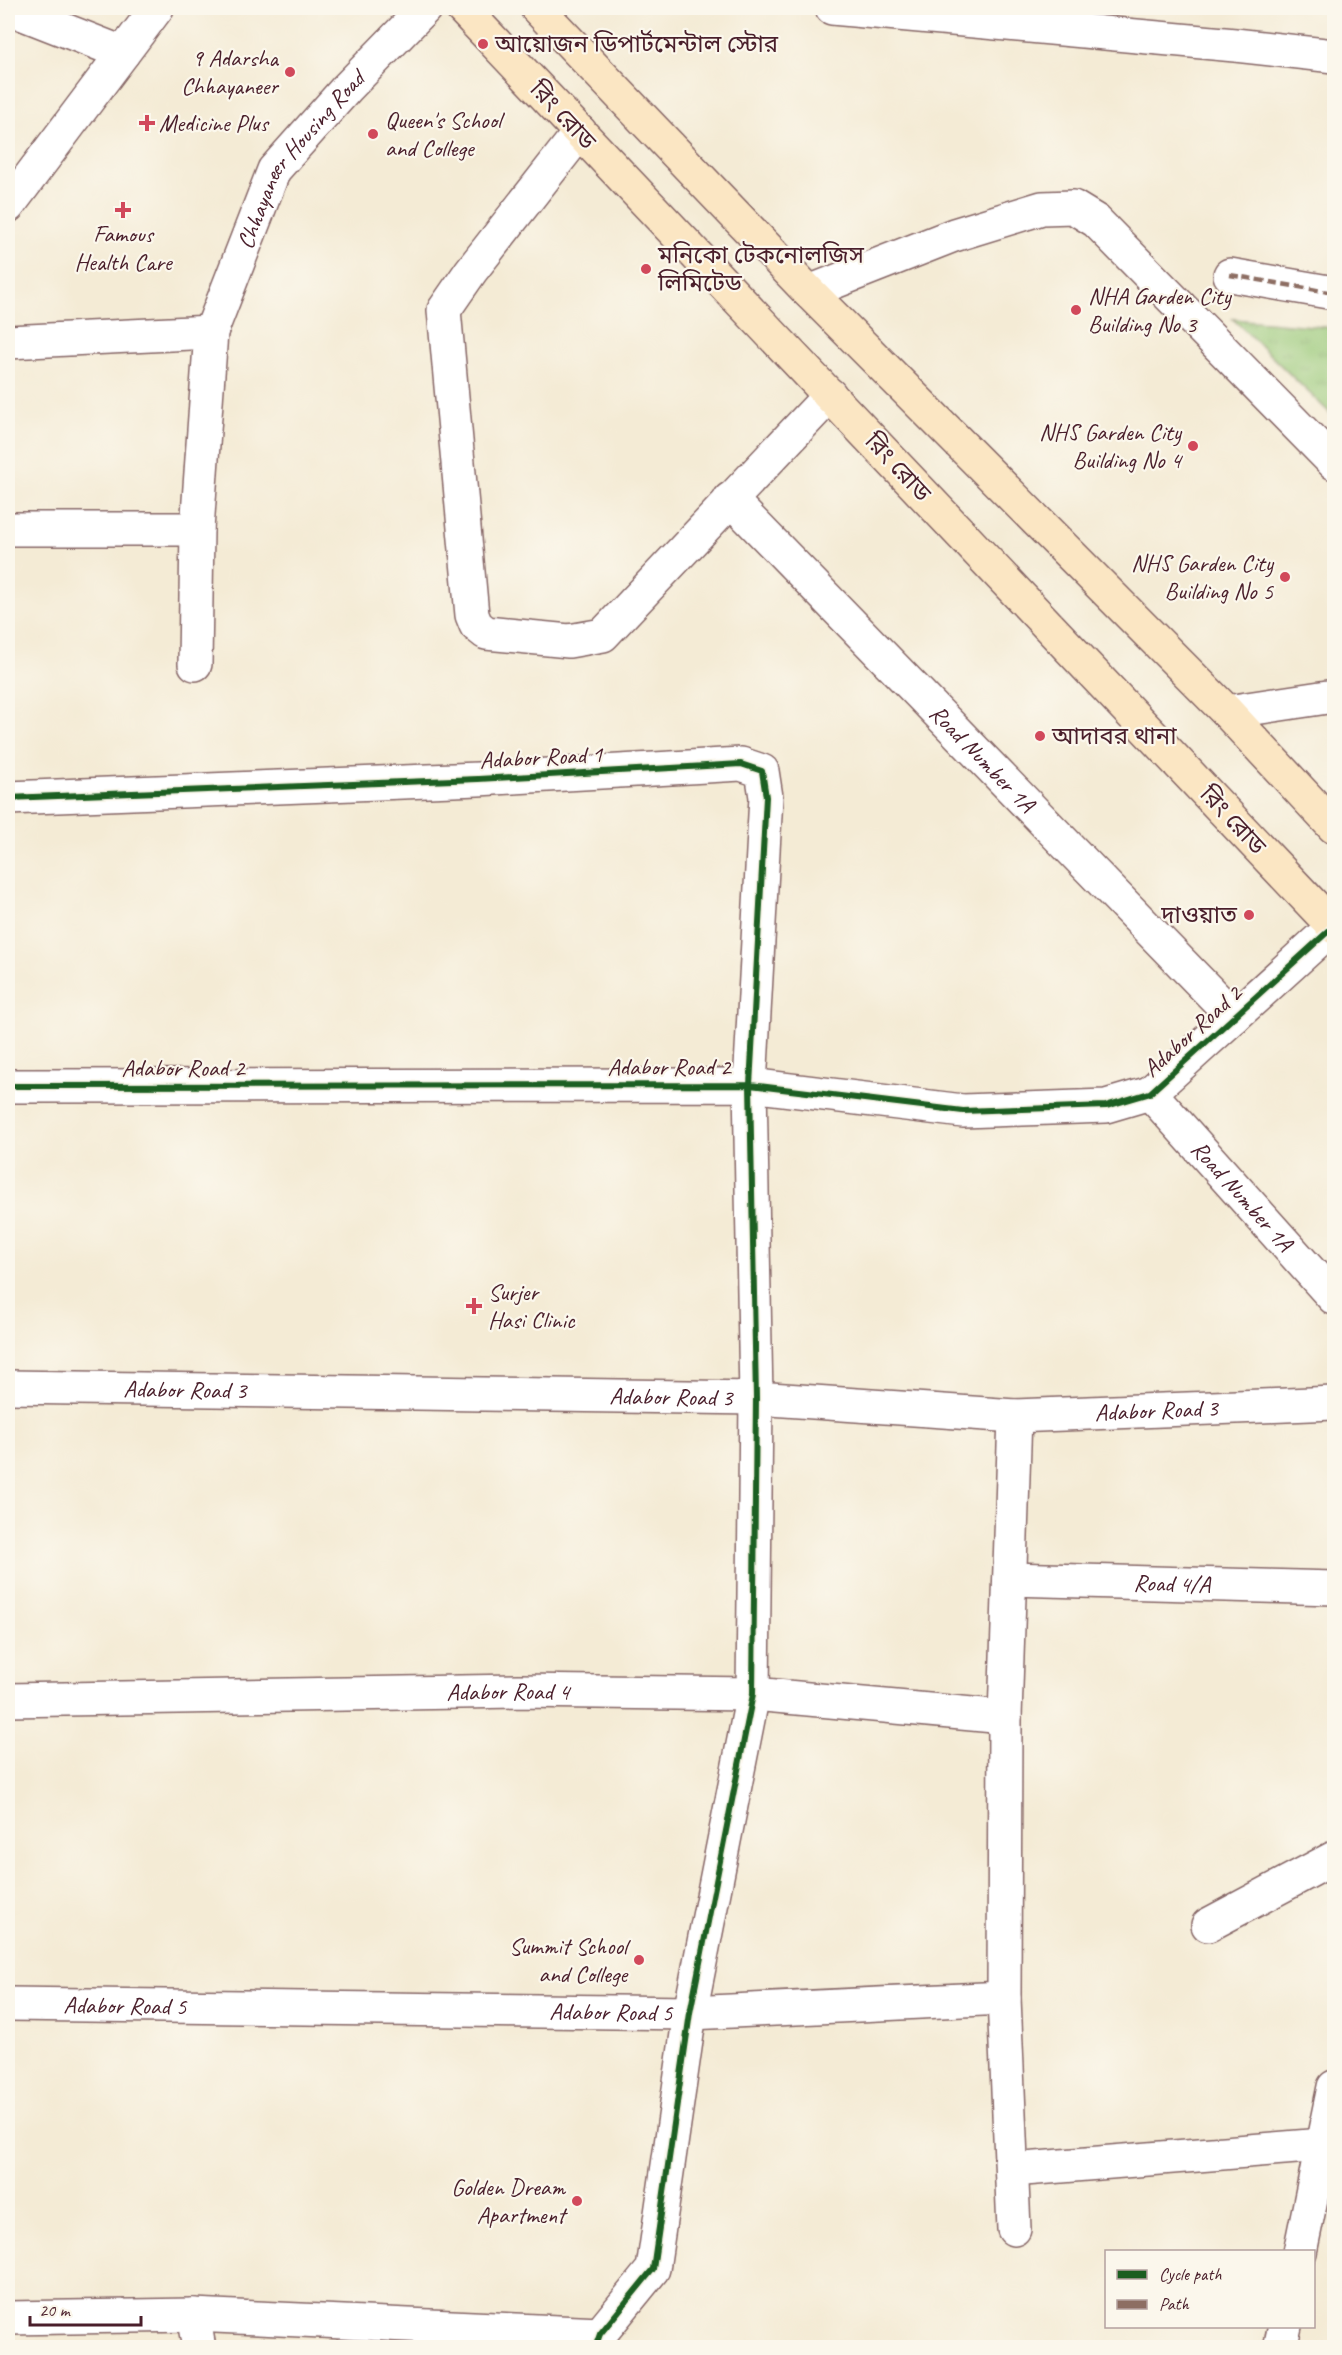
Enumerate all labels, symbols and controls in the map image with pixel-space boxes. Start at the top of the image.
place label: আয়োজন ডিপার্টমেন্টাল স্টোর [494,29,779,59]
marker: আয়োজন ডিপার্টমেন্টাল স্টোর [476,37,490,51]
place label: 9 Adarsha Chhayaneer [181,43,280,101]
street label: Chhayaneer Housing Road [230,62,373,253]
marker: 9 Adarsha Chhayaneer [283,65,297,79]
street label: রিং রোড [523,74,603,156]
place label: Queen's School and College [385,105,505,163]
place label: Medicine Plus [159,108,270,138]
marker: Medicine Plus [140,116,154,130]
marker: Queen's School and College [366,127,380,141]
marker: Famous Health Care [116,203,130,217]
place label: Famous Health Care [74,219,174,277]
place label: মনিকো টেকনোলজিস লিমিটেড [657,240,865,298]
marker: মনিকো টেকনোলজিস লিমিটেড [639,262,653,276]
place label: NHA Garden City Building No 3 [1088,281,1232,339]
marker: NHA Garden City Building No 3 [1069,303,1083,317]
place label: NHS Garden City Building No 4 [1039,417,1183,475]
street label: রিং রোড [858,426,938,508]
marker: NHS Garden City Building No 4 [1186,439,1200,453]
place label: NHS Garden City Building No 5 [1131,548,1275,606]
marker: NHS Garden City Building No 5 [1278,570,1292,584]
street label: Road Number 1A [923,698,1042,819]
place label: আদাবর থানা [1051,721,1177,751]
marker: আদাবর থানা [1033,729,1047,743]
street label: Adabor Road 1 [479,739,604,775]
street label: রিং রোড [1193,779,1273,861]
place label: দাওয়াত [1160,900,1238,930]
marker: দাওয়াত [1242,908,1256,922]
street label: Adabor Road 2 [1136,977,1249,1083]
street label: Adabor Road 2 [608,1052,733,1082]
street label: Adabor Road 2 [122,1053,247,1083]
street label: Road Number 1A [1185,1134,1300,1258]
place label: Surjer Hasi Clinic [488,1277,576,1335]
marker: Surjer Hasi Clinic [465,1297,483,1315]
street label: Adabor Road 3 [123,1374,249,1406]
street label: Adabor Road 3 [609,1381,735,1413]
street label: Adabor Road 3 [1094,1393,1220,1428]
street label: Road 4/A [1133,1567,1212,1600]
street label: Adabor Road 4 [446,1676,572,1707]
place label: Summit School and College [509,1931,631,1989]
marker: Summit School and College [632,1953,646,1967]
street label: Adabor Road 5 [63,1990,188,2021]
street label: Adabor Road 5 [549,1996,674,2028]
place label: Golden Dream Apartment [451,2172,568,2230]
marker: Golden Dream Apartment [570,2194,584,2208]
legend [1105,2250,1315,2328]
text: Cycle path [1159,2263,1222,2285]
scale bar [30,2289,141,2327]
text: Path [1159,2293,1189,2315]
text: 20 m [39,2299,72,2321]

